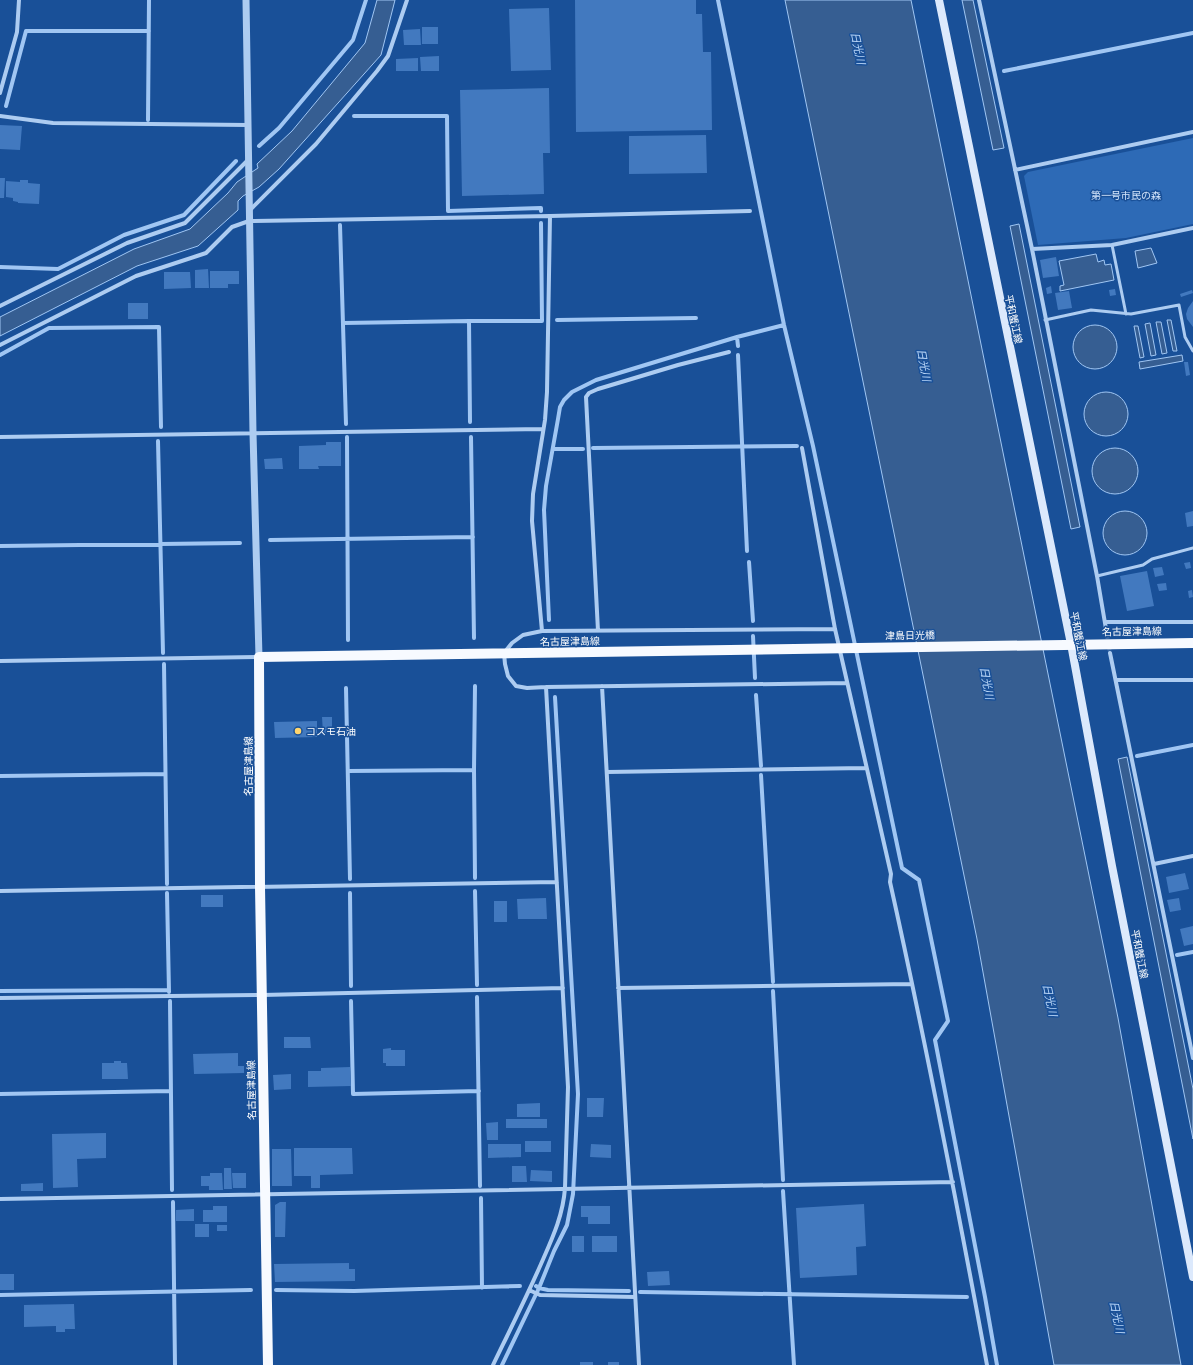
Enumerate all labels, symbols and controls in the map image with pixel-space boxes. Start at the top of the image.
water label: 日光川 [848,31,868,67]
park label: 第一号市民の森 [1091,190,1161,202]
street label: 平和蟹江線 [1002,294,1024,345]
water label: 日光川 [914,348,933,384]
street label: 平和蟹江線 [1067,611,1089,662]
street label: 名古屋津島線 [1102,625,1162,639]
street label: 津島日光橋 [885,630,935,642]
street label: 名古屋津島線 [540,635,600,649]
water label: 日光川 [977,666,996,702]
marker: コスモ石油 [293,726,303,736]
place label: コスモ石油 [306,726,356,738]
street label: 名古屋津島線 [243,736,255,796]
street label: 平和蟹江線 [1128,929,1150,980]
water label: 日光川 [1040,983,1060,1019]
street label: 名古屋津島線 [245,1060,259,1120]
water label: 日光川 [1107,1300,1127,1336]

